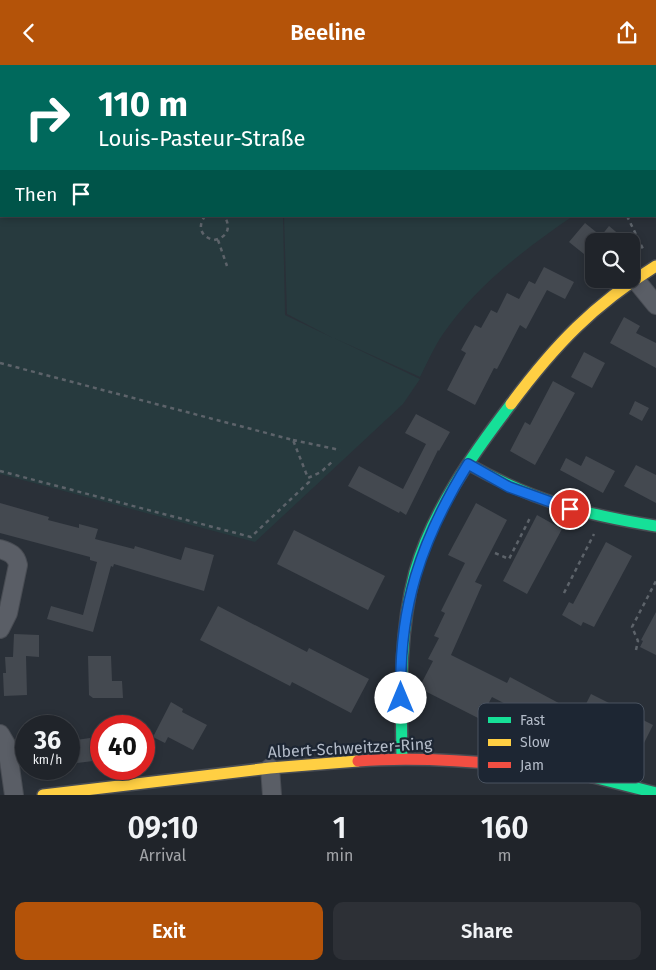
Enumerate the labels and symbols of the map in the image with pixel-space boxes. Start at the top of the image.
pin [549,488,591,530]
position arrow [374,671,426,723]
legend [478,703,644,783]
text: Fast [520,712,546,729]
speed limit sign: 40 [90,715,155,780]
street label: Albert-Schweitzer-Ring [267,734,434,762]
text: Slow [520,734,550,751]
text: Jam [520,757,544,774]

